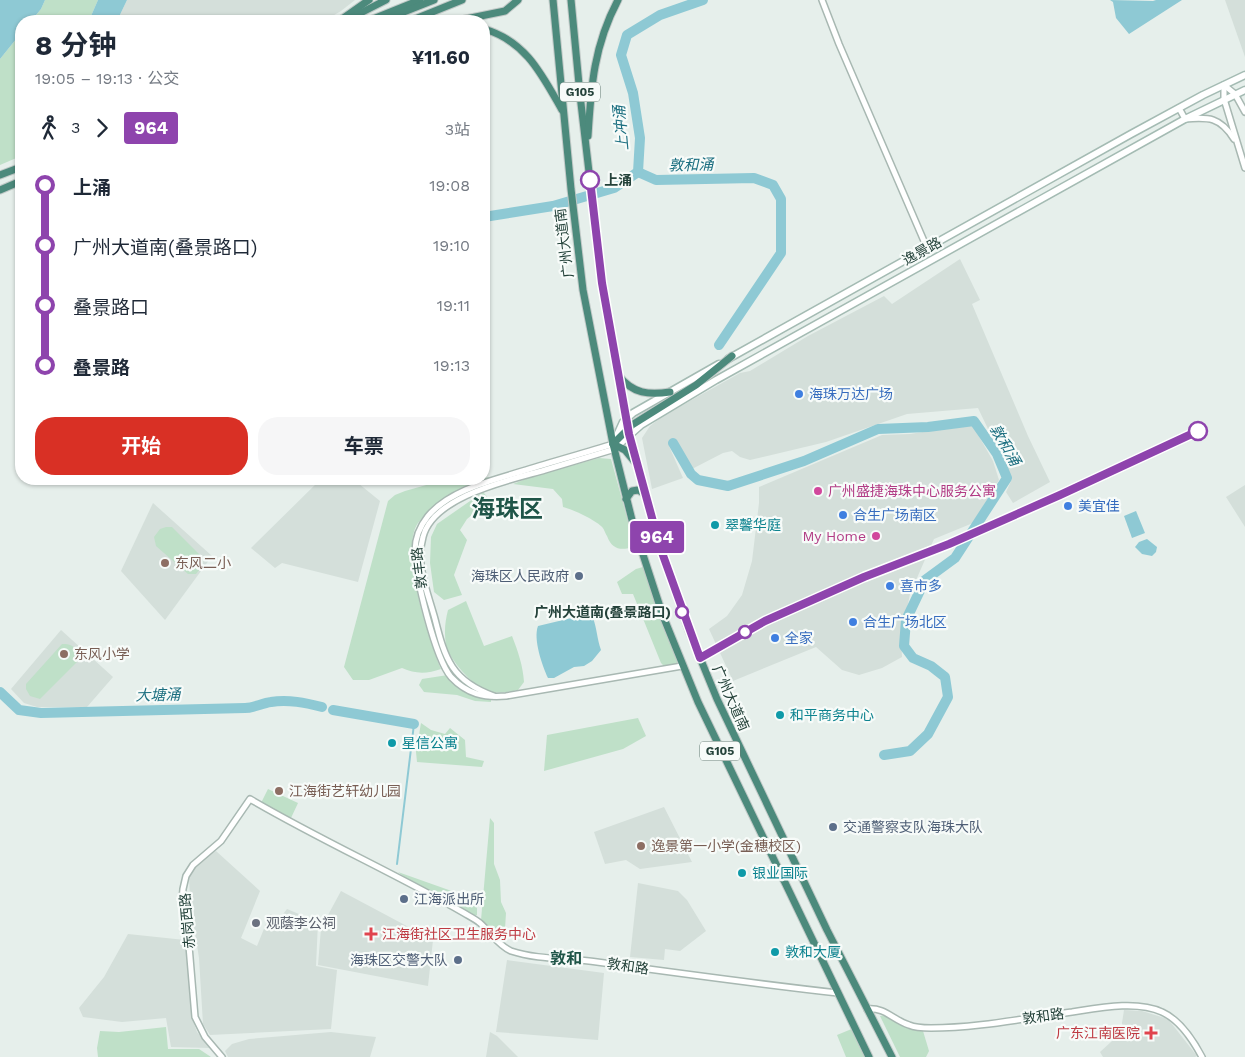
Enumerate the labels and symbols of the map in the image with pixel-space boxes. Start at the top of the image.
road number: G105 [560,82,600,101]
water label: 上冲涌 [610,103,632,151]
water label: 敦和涌 [668,156,716,174]
marker: 上涌 [580,170,600,190]
place label: 上涌 [604,172,632,188]
street label: 广州大道南 [552,207,576,279]
street label: 逸景路 [900,234,944,268]
place label: 海珠万达广场 [809,386,893,402]
marker: 海珠万达广场 [793,388,805,400]
water label: 敦和涌 [986,421,1025,471]
unlabelled marker [1188,421,1208,441]
place label: 广州盛捷海珠中心服务公寓 [828,483,996,499]
marker: 广州盛捷海珠中心服务公寓 [812,485,824,497]
district label: 海珠区 [471,495,543,523]
place label: 美宜佳 [1078,498,1120,514]
marker: 美宜佳 [1062,500,1074,512]
place label: 合生广场南区 [853,507,937,523]
marker: 合生广场南区 [837,509,849,521]
place label: 翠馨华庭 [725,517,781,533]
marker: 翠馨华庭 [709,519,721,531]
line badge: 964 [628,521,686,553]
place label: My Home [802,528,866,544]
marker: My Home [870,530,882,542]
street label: 敦丰路 [409,546,429,590]
place label: 东风二小 [175,555,231,571]
marker: 东风二小 [159,557,171,569]
place label: 海珠区人民政府 [471,568,569,584]
marker: 海珠区人民政府 [573,570,585,582]
place label: 喜市多 [900,578,942,594]
marker: 喜市多 [884,580,896,592]
place label: 广州大道南(叠景路口) [534,604,671,620]
marker: 广州大道南(叠景路口) [675,605,689,619]
place label: 合生广场北区 [863,614,947,630]
marker: 合生广场北区 [847,616,859,628]
unlabelled marker [738,625,752,639]
place label: 全家 [785,630,813,646]
marker: 全家 [769,632,781,644]
place label: 东风小学 [74,646,130,662]
marker: 东风小学 [58,648,70,660]
street label: 广州大道南 [709,663,753,733]
water label: 大塘涌 [135,686,183,704]
place label: 和平商务中心 [790,707,874,723]
marker: 和平商务中心 [774,709,786,721]
place label: 星信公寓 [402,735,458,751]
marker: 星信公寓 [386,737,398,749]
road number: G105 [700,741,740,760]
place label: 江海街艺轩幼儿园 [289,783,401,799]
marker: 江海街艺轩幼儿园 [273,785,285,797]
place label: 交通警察支队海珠大队 [843,819,983,835]
marker: 交通警察支队海珠大队 [827,821,839,833]
place label: 逸景第一小学(金穗校区) [651,838,801,854]
marker: 逸景第一小学(金穗校区) [635,840,647,852]
place label: 银业国际 [752,865,808,881]
marker: 银业国际 [736,867,748,879]
place label: 江海派出所 [414,891,484,907]
street label: 赤岗西路 [177,892,197,950]
marker: 江海派出所 [398,893,410,905]
place label: 观蔭李公祠 [266,915,336,931]
marker: 观蔭李公祠 [250,917,262,929]
place label: 江海街社区卫生服务中心 [382,926,536,942]
marker: 江海街社区卫生服务中心 [364,927,378,941]
place label: 敦和大厦 [785,944,841,960]
marker: 敦和大厦 [769,946,781,958]
district label: 敦和 [550,949,582,968]
place label: 海珠区交警大队 [350,952,448,968]
marker: 海珠区交警大队 [452,954,464,966]
street label: 敦和路 [606,955,650,977]
street label: 敦和路 [1021,1005,1065,1027]
place label: 广东江南医院 [1056,1025,1140,1041]
marker: 广东江南医院 [1144,1026,1158,1040]

